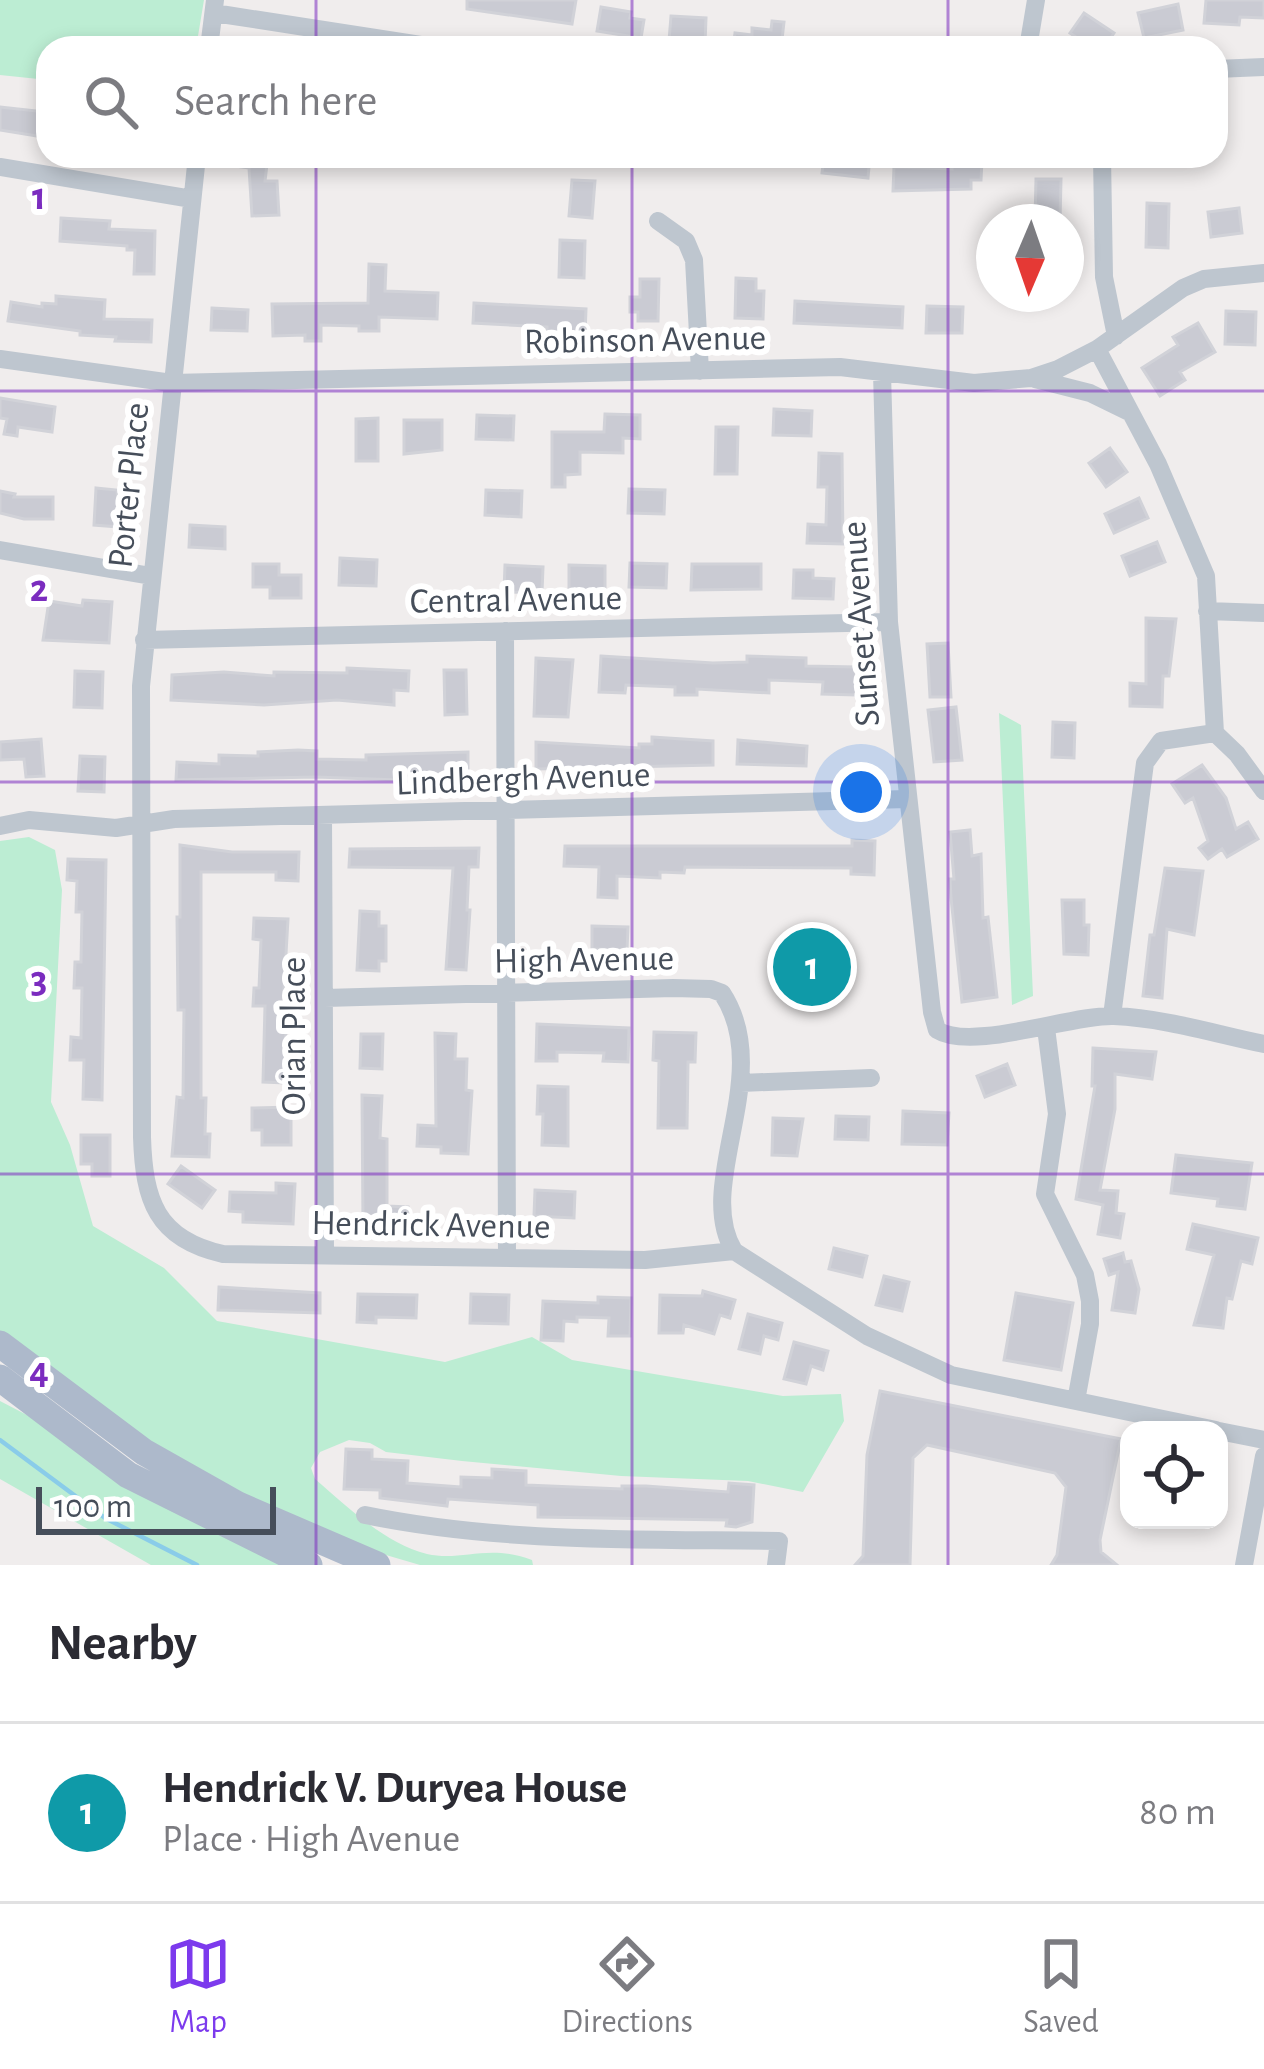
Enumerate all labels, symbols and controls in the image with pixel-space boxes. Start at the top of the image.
search box [36,36,1228,168]
icon: search [78,69,144,135]
text: Search here [174,79,377,124]
text: 1 [32,178,46,217]
north arrow [976,204,1084,312]
street label: Robinson Avenue [524,320,766,360]
street label: Porter Place [102,401,156,570]
street label: Sunset Avenue [836,520,886,728]
text: 2 [30,570,48,609]
street label: Central Avenue [410,580,622,620]
street label: Lindbergh Avenue [395,757,651,801]
your location [831,762,891,822]
pin: 1 [773,922,851,1012]
street label: High Avenue [494,940,675,980]
street label: Orian Place [276,957,312,1115]
text: 3 [31,961,47,1000]
street label: Hendrick Avenue [311,1205,551,1245]
text: 4 [29,1352,49,1391]
map controls [1120,1421,1228,1529]
button: locate [1120,1421,1228,1529]
scale bar [36,1481,276,1534]
text: 100 m [54,1491,132,1524]
text: Nearby [48,1618,197,1669]
text: Hendrick V. Duryea House [162,1766,627,1811]
text: 1 [80,1793,94,1832]
text: 80 m [1139,1793,1216,1832]
text: Place · High Avenue [162,1820,460,1859]
tab: Map [165,1931,231,2043]
tab: Directions [561,1931,693,2043]
tab: Saved [1023,1931,1099,2043]

